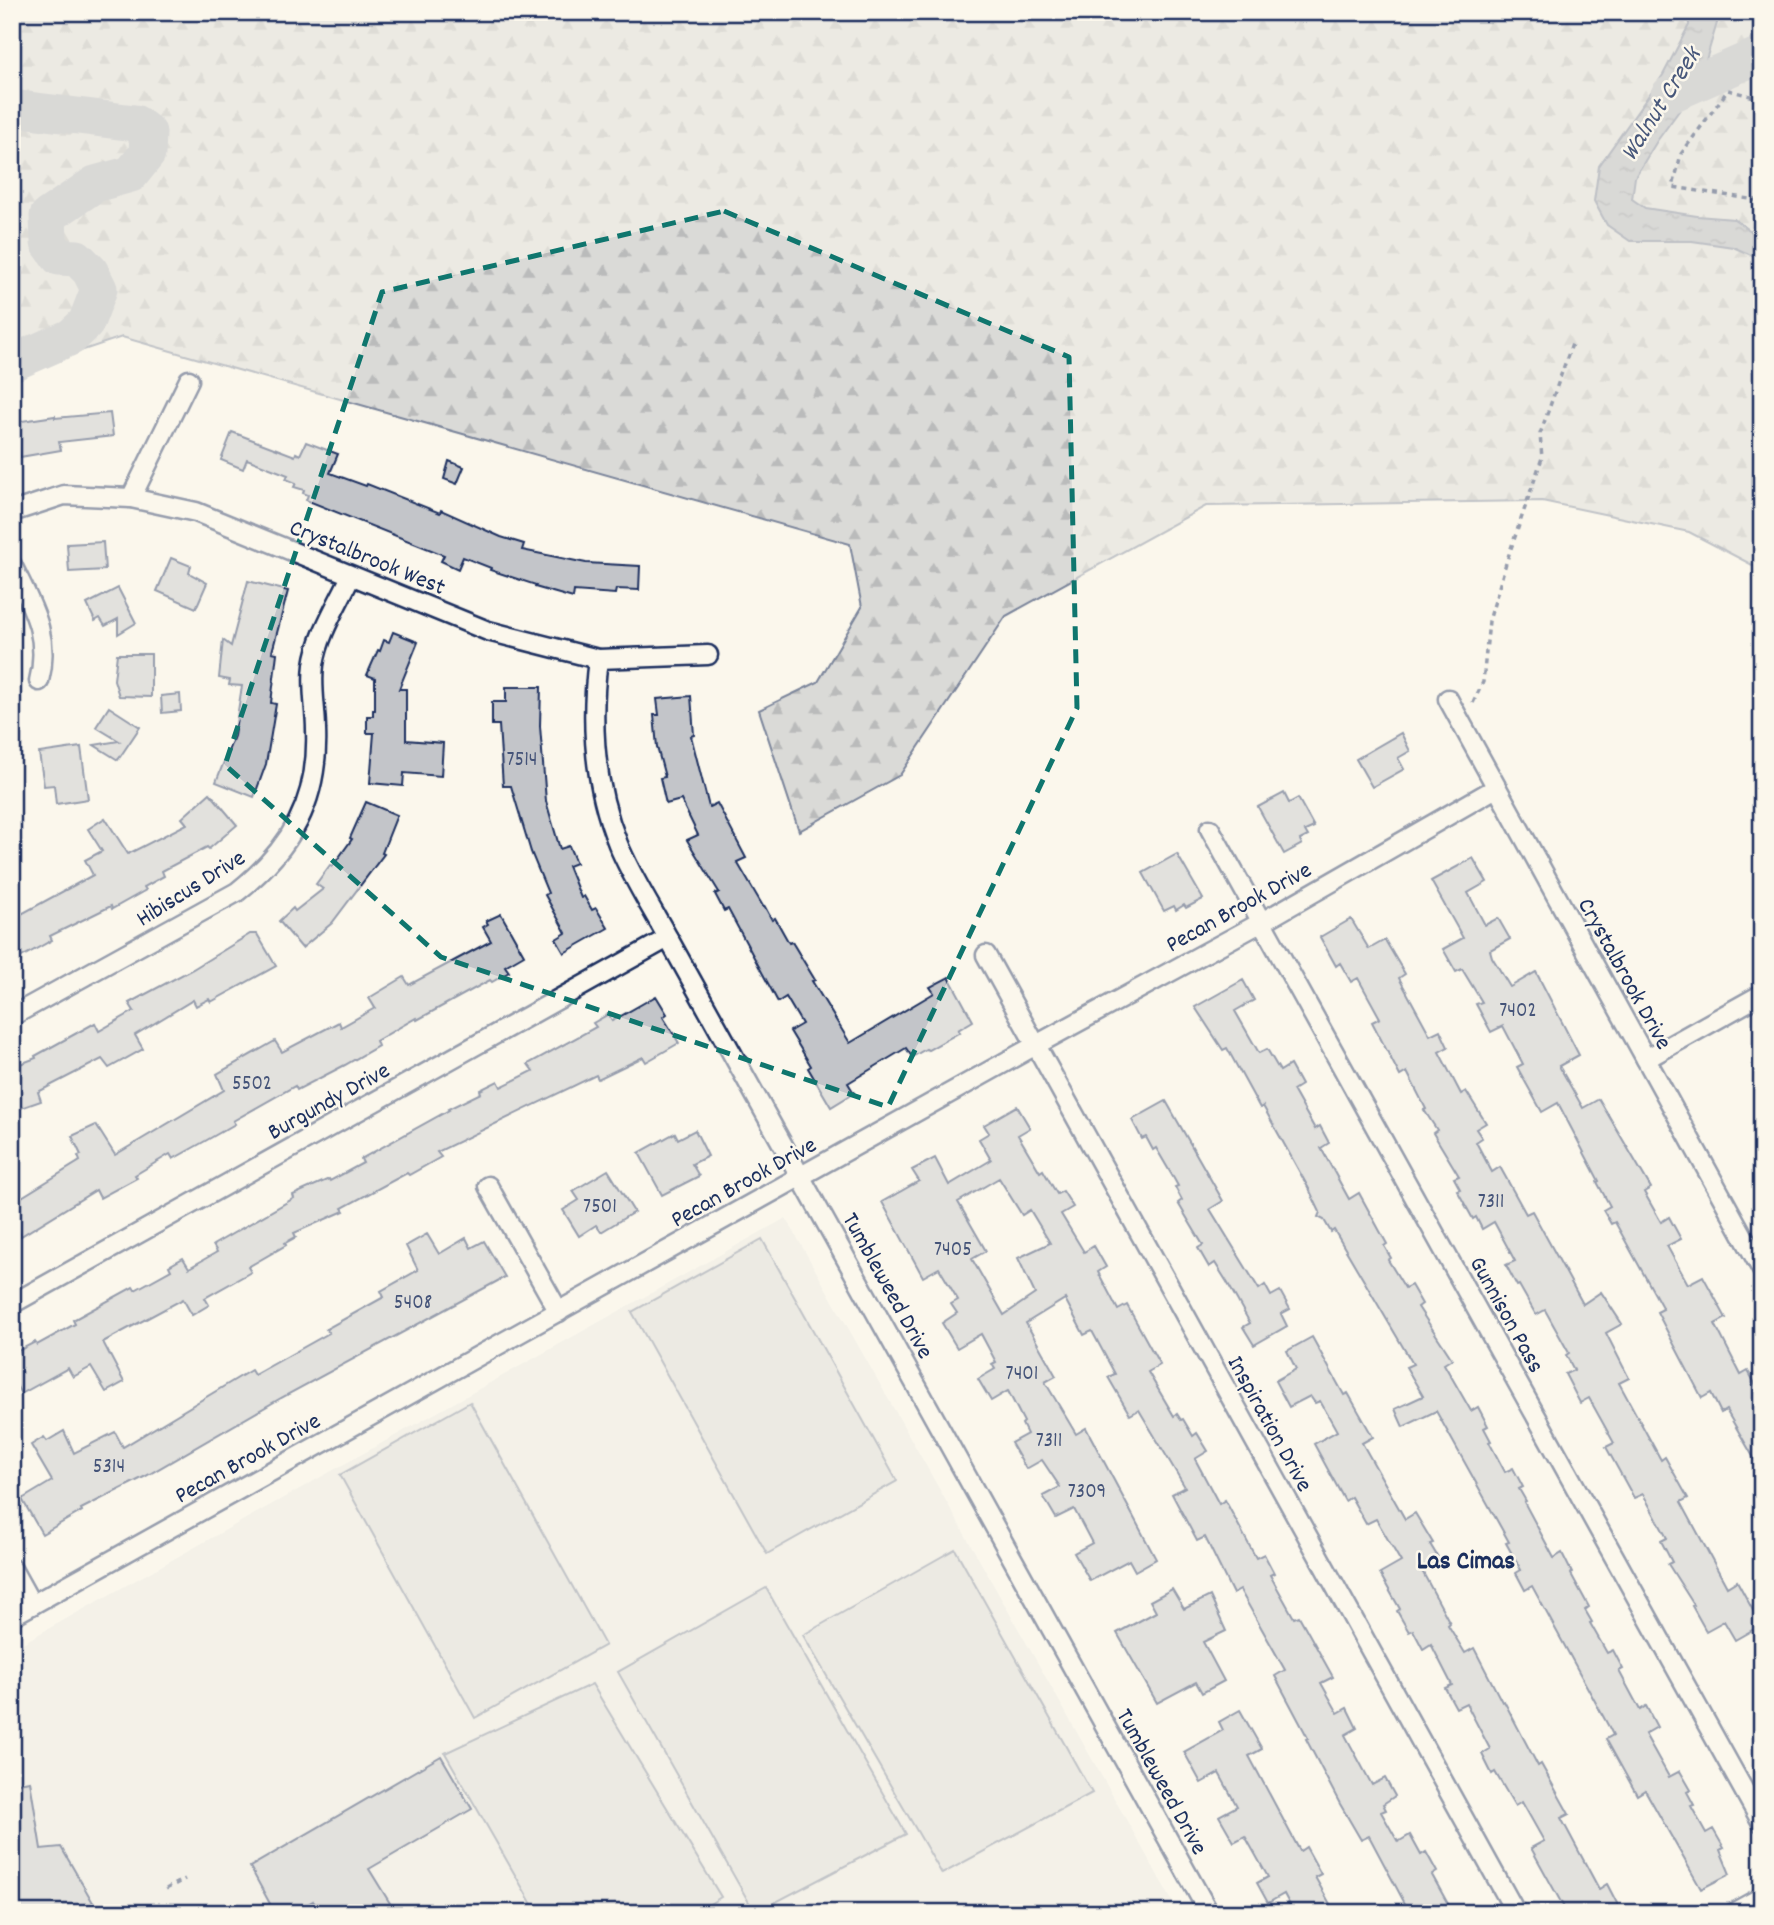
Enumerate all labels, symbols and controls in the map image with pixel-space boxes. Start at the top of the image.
water label: Walnut Creek [1612,39,1713,169]
street label: Crystalbrook West [284,512,450,606]
house number: 7514 [506,746,538,776]
street label: Hibiscus Drive [130,842,253,937]
street label: Pecan Brook Drive [1160,854,1319,963]
street label: Crystalbrook Drive [1568,892,1679,1056]
house number: 7402 [1499,997,1537,1027]
street label: Burgundy Drive [262,1055,397,1150]
house number: 5502 [232,1070,272,1100]
street label: Pecan Brook Drive [665,1129,824,1238]
house number: 7311 [1478,1188,1504,1218]
house number: 7501 [583,1193,617,1223]
street label: Tumbleweed Drive [832,1207,941,1366]
house number: 7405 [934,1236,972,1266]
street label: Gunnison Pass [1459,1251,1551,1380]
house number: 5408 [394,1289,432,1319]
street label: Inspiration Drive [1217,1350,1320,1499]
house number: 7401 [1006,1360,1038,1390]
street label: Pecan Brook Drive [169,1405,328,1514]
house number: 7311 [1036,1427,1062,1457]
house number: 5314 [93,1453,125,1483]
house number: 7309 [1068,1478,1106,1508]
district label: Las Cimas [1417,1544,1515,1581]
street label: Tumbleweed Drive [1106,1703,1215,1862]

